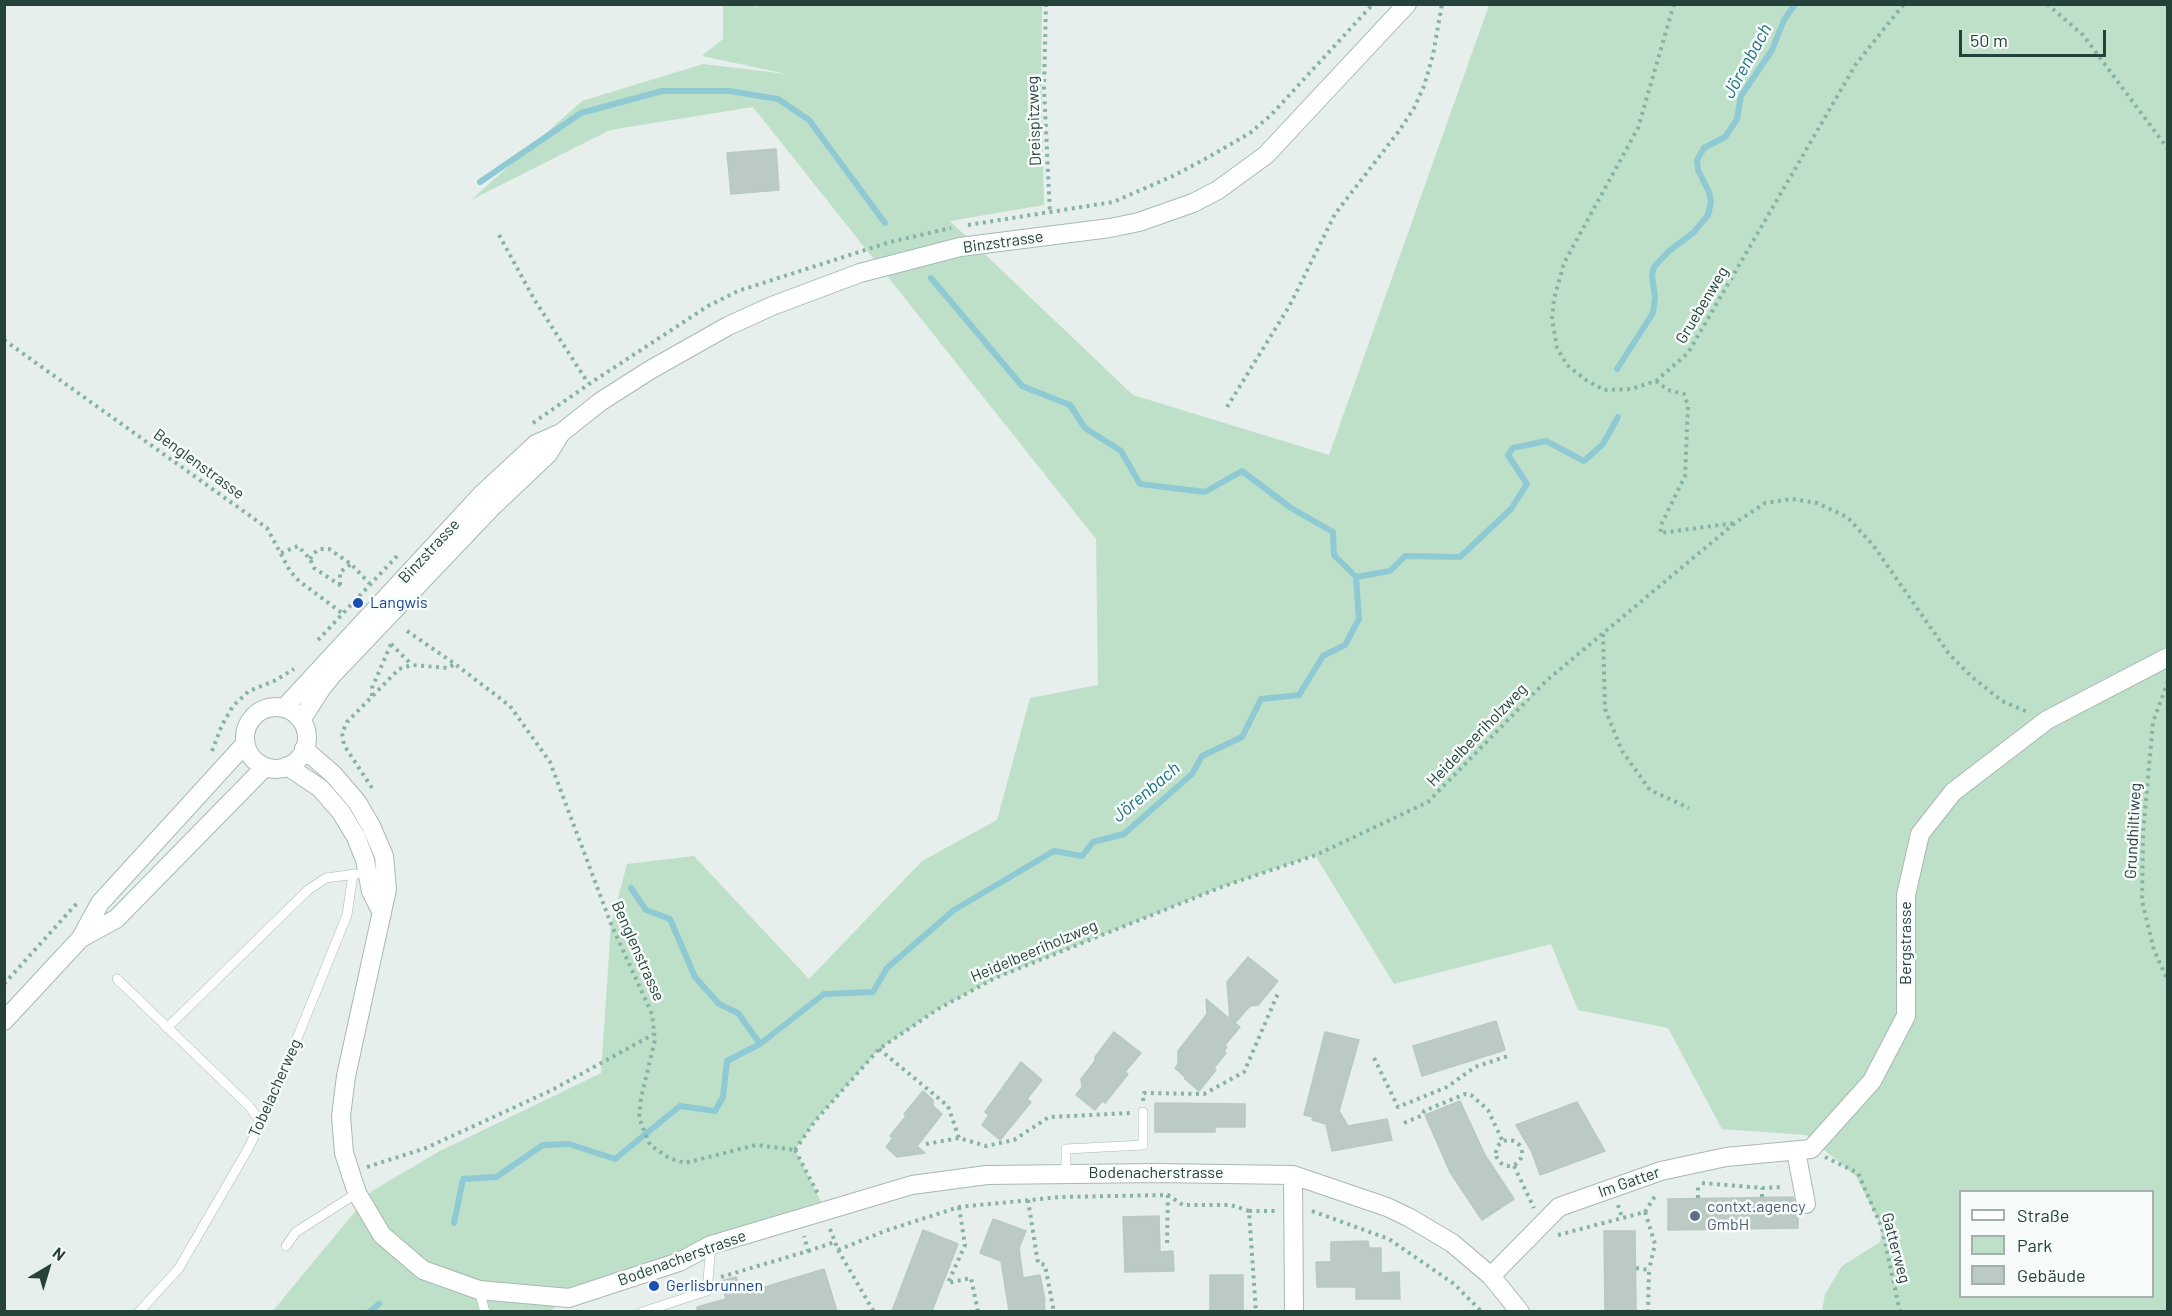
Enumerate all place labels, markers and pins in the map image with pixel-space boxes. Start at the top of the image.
place label: Langwis [370,593,428,613]
marker: Langwis [351,596,365,610]
place label: contxt.agency GmbH [1707,1197,1806,1235]
marker: contxt.agency GmbH [1688,1209,1702,1223]
place label: Gerlisbrunnen [666,1276,763,1296]
marker: Gerlisbrunnen [647,1279,661,1293]

